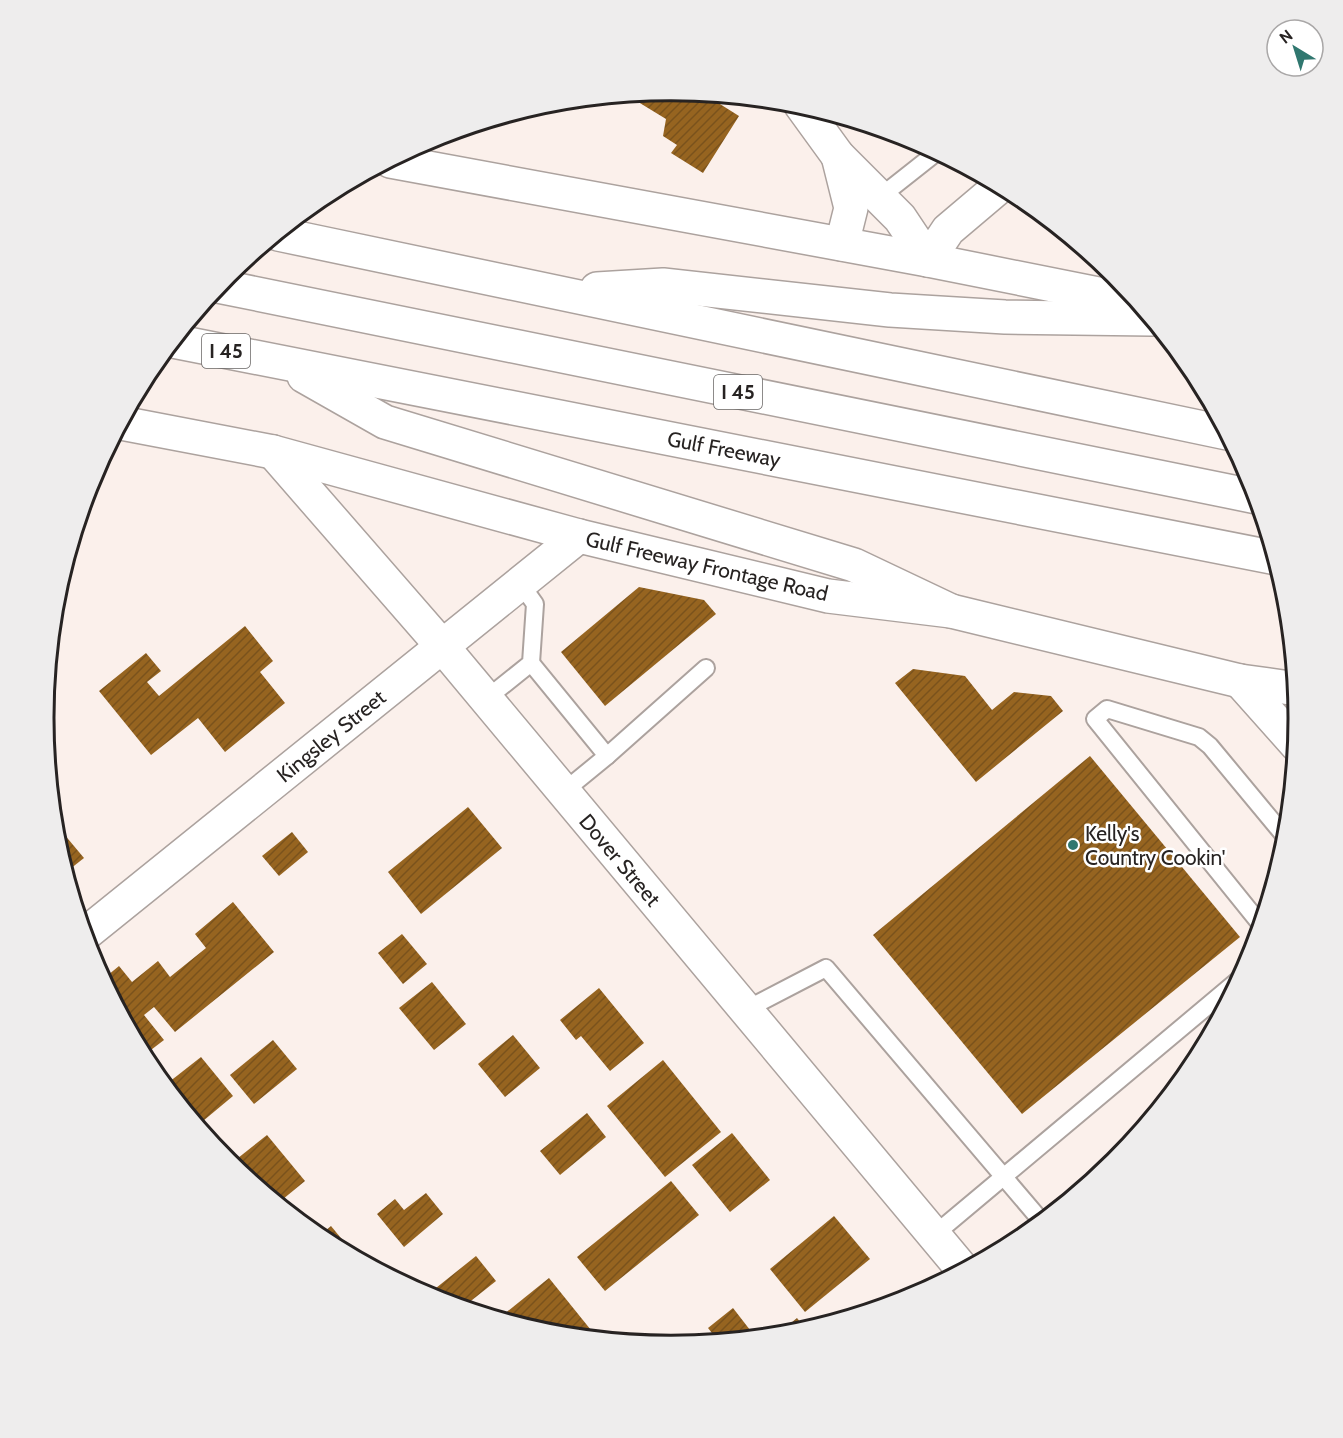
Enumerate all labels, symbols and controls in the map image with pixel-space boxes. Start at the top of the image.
north arrow [1265,18,1325,78]
text: N [1276,26,1296,48]
road number: I 45 [202,334,250,368]
road number: I 45 [714,375,762,409]
street label: Gulf Freeway [665,426,783,472]
street label: Gulf Freeway Frontage Road [583,526,831,606]
street label: Kingsley Street [272,685,390,787]
street label: Dover Street [574,809,666,911]
place label: Kelly's Country Cookin' [1085,821,1225,870]
marker: Kelly's Country Cookin' [1066,838,1080,852]

